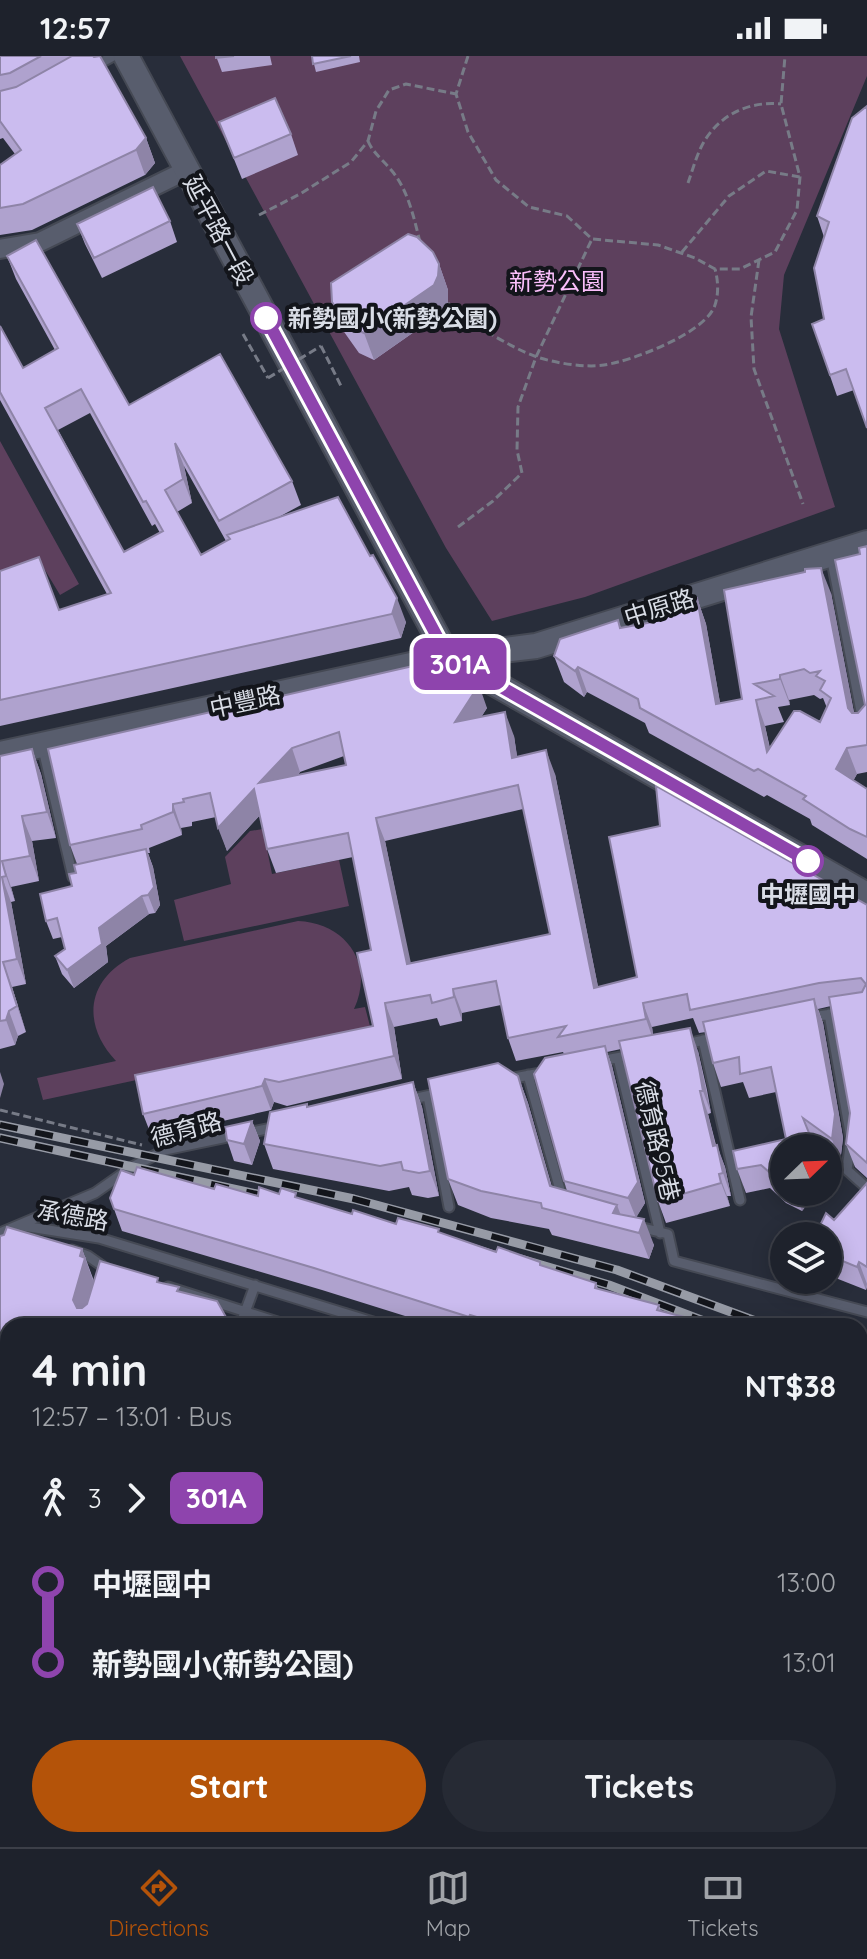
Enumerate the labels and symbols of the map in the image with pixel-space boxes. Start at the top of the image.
street label: 延平路一段 [178,170,260,290]
park label: 新勢公園 [509,266,605,296]
marker: 新勢國小(新勢公園) [251,303,281,333]
place label: 新勢國小(新勢公園) [288,303,497,333]
street label: 中原路 [620,582,698,632]
line badge: 301A [404,638,516,690]
street label: 中豐路 [207,679,283,723]
marker: 中壢國中 [793,846,823,876]
place label: 中壢國中 [760,879,856,909]
street label: 德育路95巷 [630,1078,686,1204]
street label: 德育路 [147,1105,225,1153]
north arrow [770,1134,842,1206]
street label: 承德路 [35,1194,111,1236]

